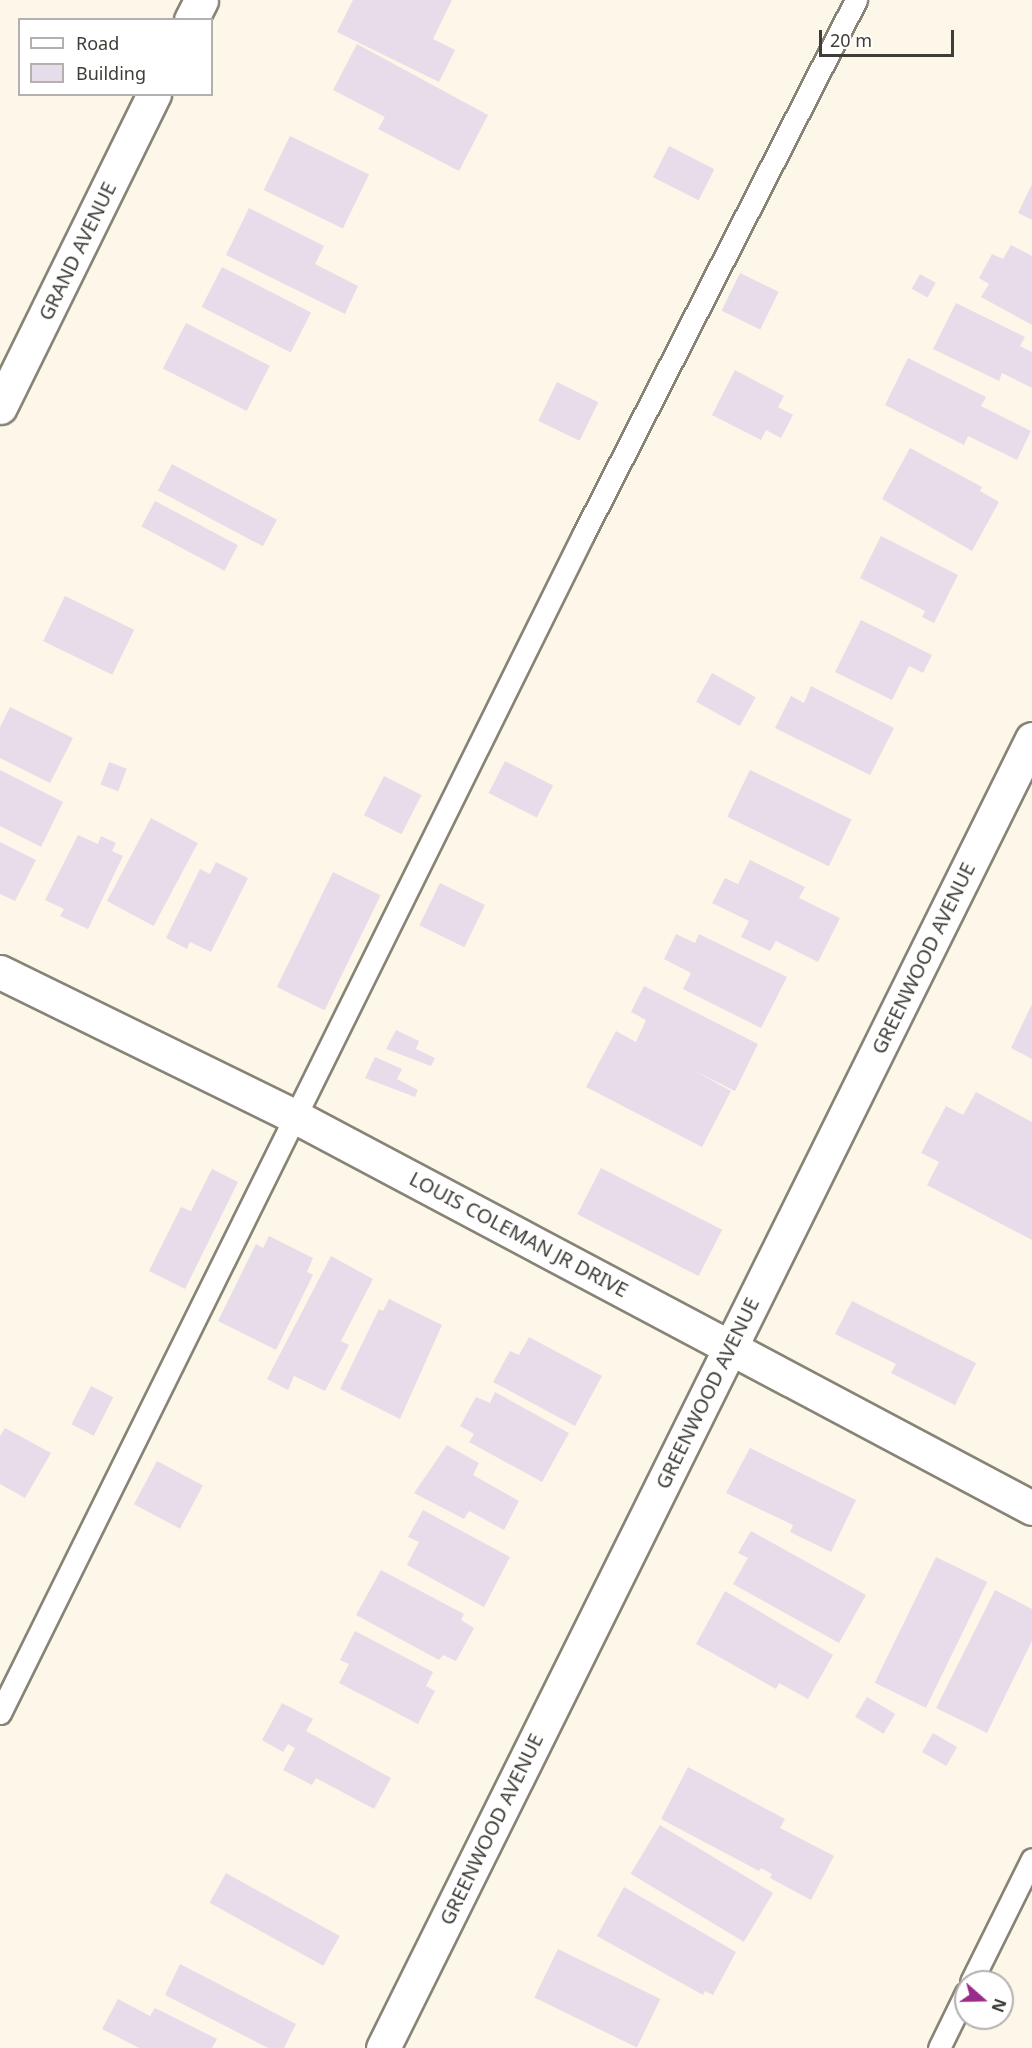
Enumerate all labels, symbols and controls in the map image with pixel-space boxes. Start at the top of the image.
legend [18,18,213,96]
scale bar [822,18,957,56]
text: 20 m [830,28,872,52]
text: Road [76,31,119,55]
text: Building [76,61,146,85]
street label: GRAND AVENUE [33,178,121,324]
street label: GREENWOOD AVENUE [866,858,980,1058]
street label: LOUIS COLEMAN JR DRIVE [406,1166,632,1302]
street label: GREENWOOD AVENUE [650,1293,764,1493]
street label: GREENWOOD AVENUE [434,1729,548,1929]
north arrow [954,1970,1014,2030]
text: N [986,1996,1012,2015]

